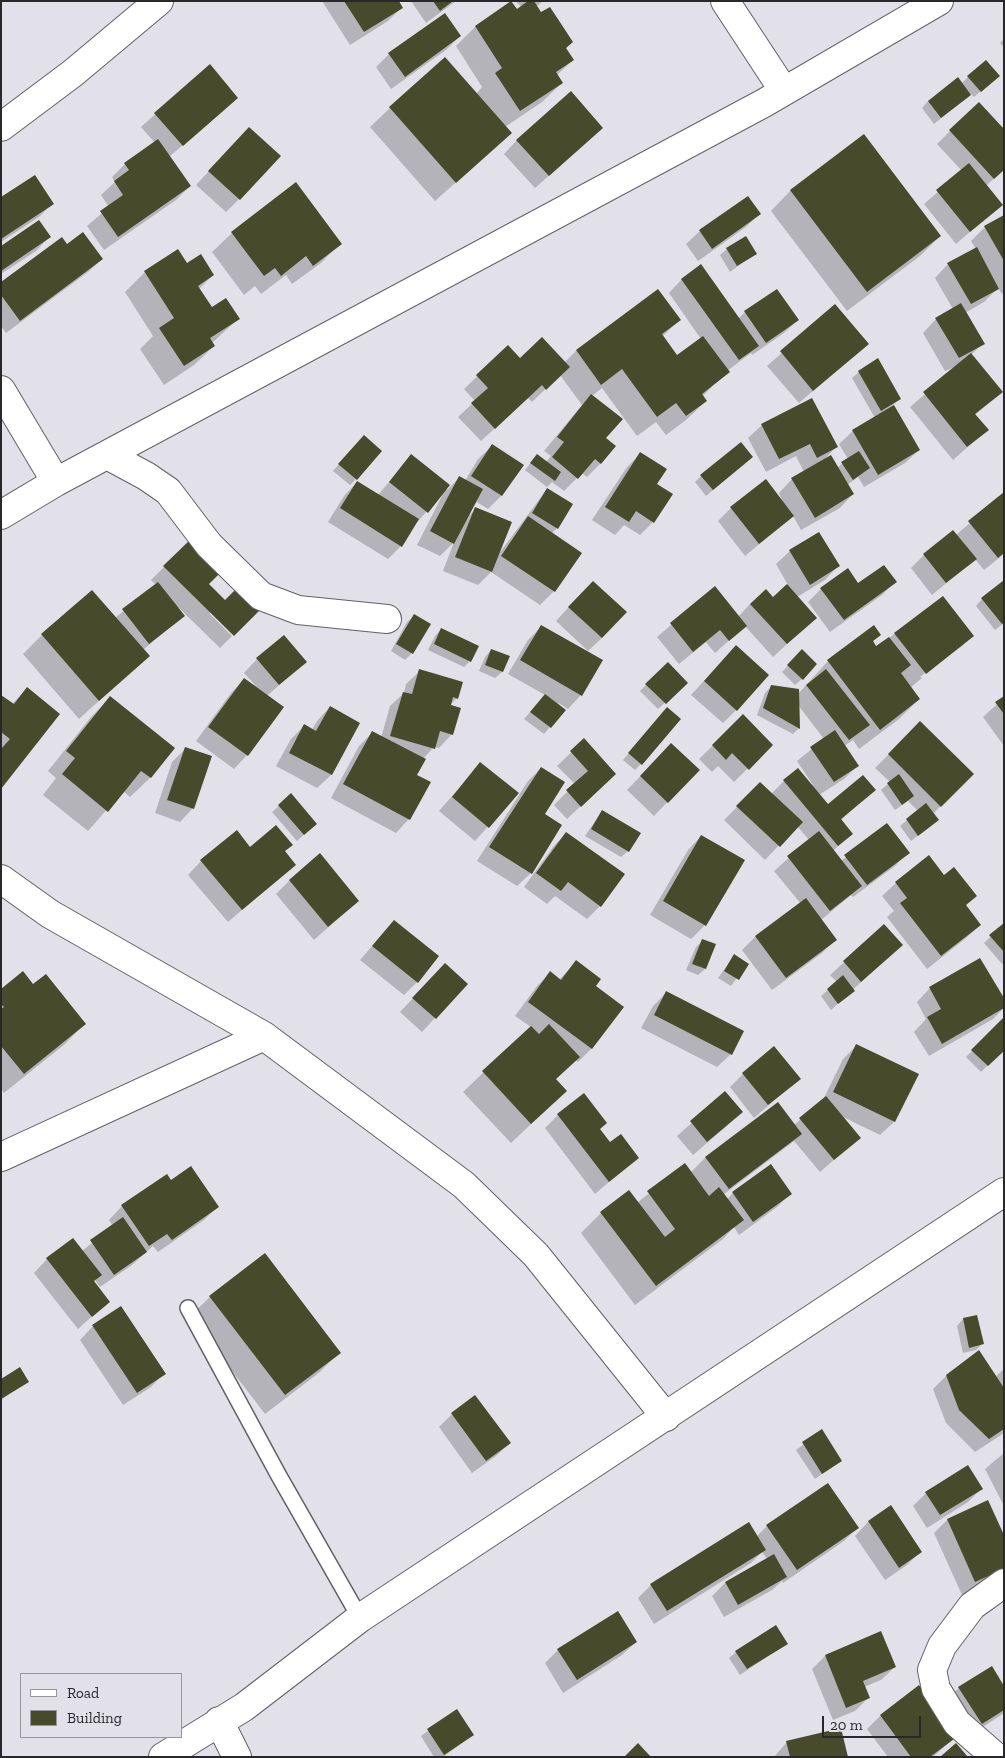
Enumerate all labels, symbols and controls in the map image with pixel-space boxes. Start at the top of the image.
legend [20,1673,182,1738]
text: Road [67,1684,99,1702]
scale bar [825,1706,924,1738]
text: Building [67,1709,122,1727]
text: 20 m [830,1716,863,1734]

